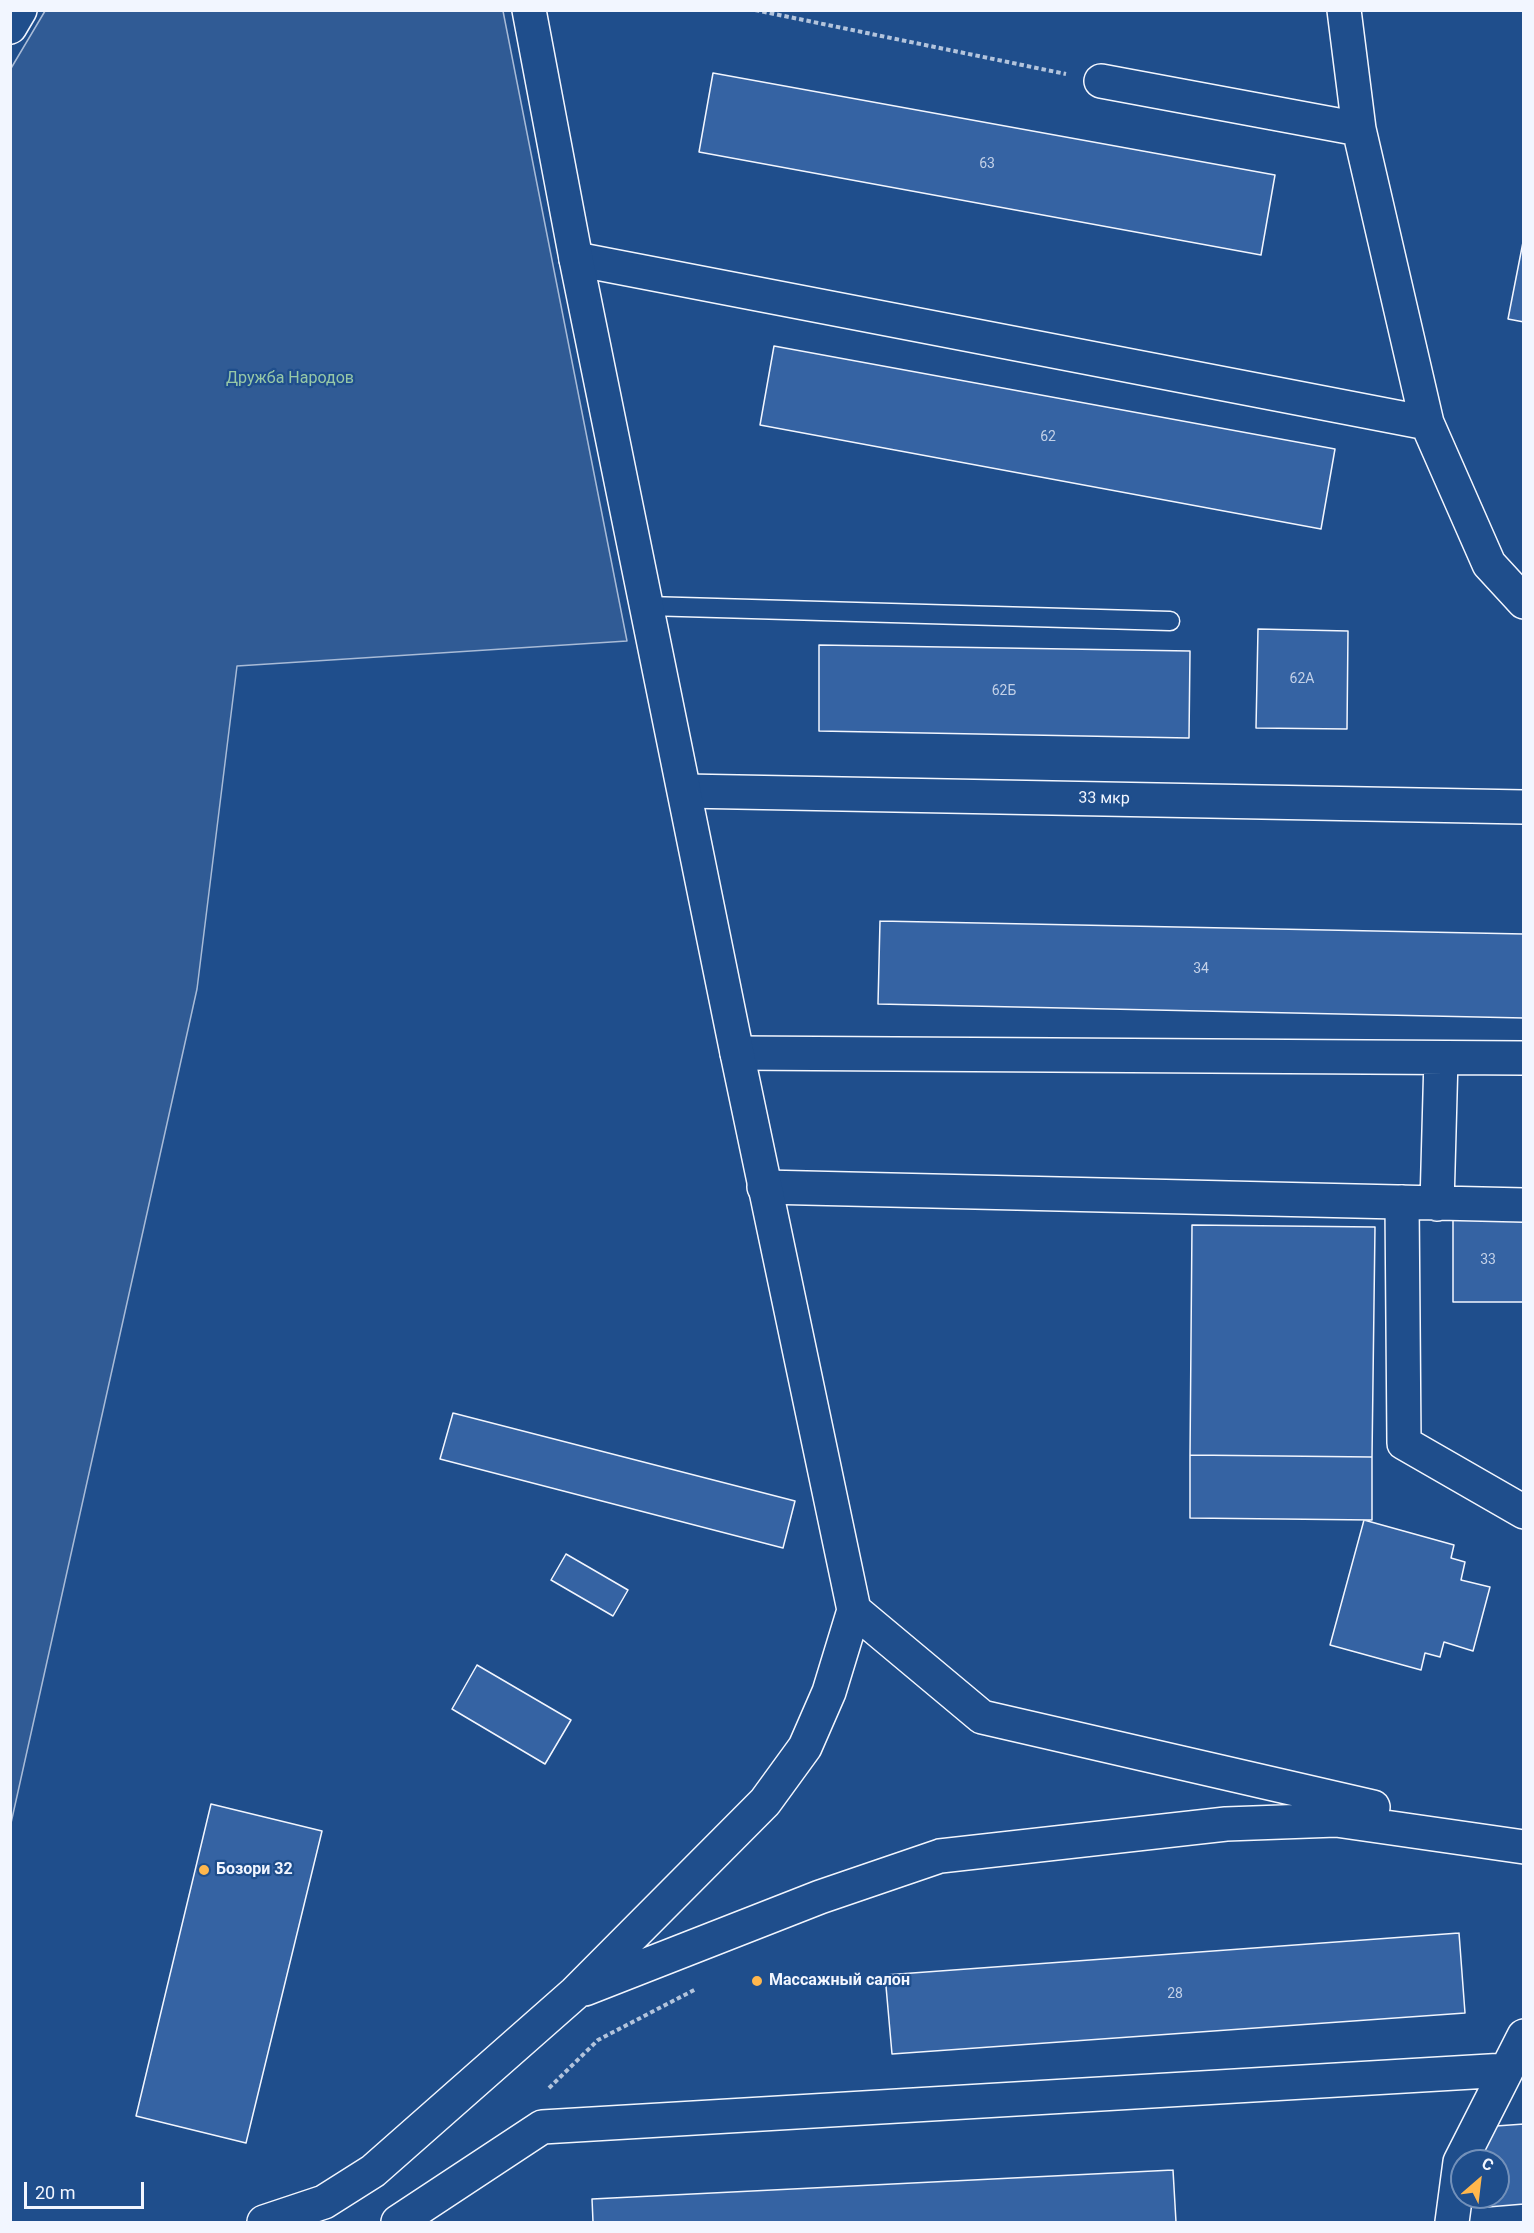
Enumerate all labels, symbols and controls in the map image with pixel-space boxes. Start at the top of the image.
house number: 63 [979,156,995,172]
park label: Дружба Народов [226,369,354,389]
house number: 62 [1040,429,1056,445]
house number: 62А [1290,671,1314,687]
house number: 62Б [992,683,1016,699]
street label: 33 мкр [1078,789,1130,809]
house number: 34 [1193,961,1209,977]
house number: 33 [1480,1252,1496,1268]
place label: Бозори 32 [216,1860,293,1880]
marker: Бозори 32 [197,1863,211,1877]
place label: Массажный салон [769,1971,910,1991]
marker: Массажный салон [750,1974,764,1988]
house number: 28 [1167,1986,1183,2002]
north arrow [1450,2149,1510,2209]
text: С [1479,2154,1497,2175]
scale bar [27,2170,147,2208]
text: 20 m [35,2182,75,2203]

